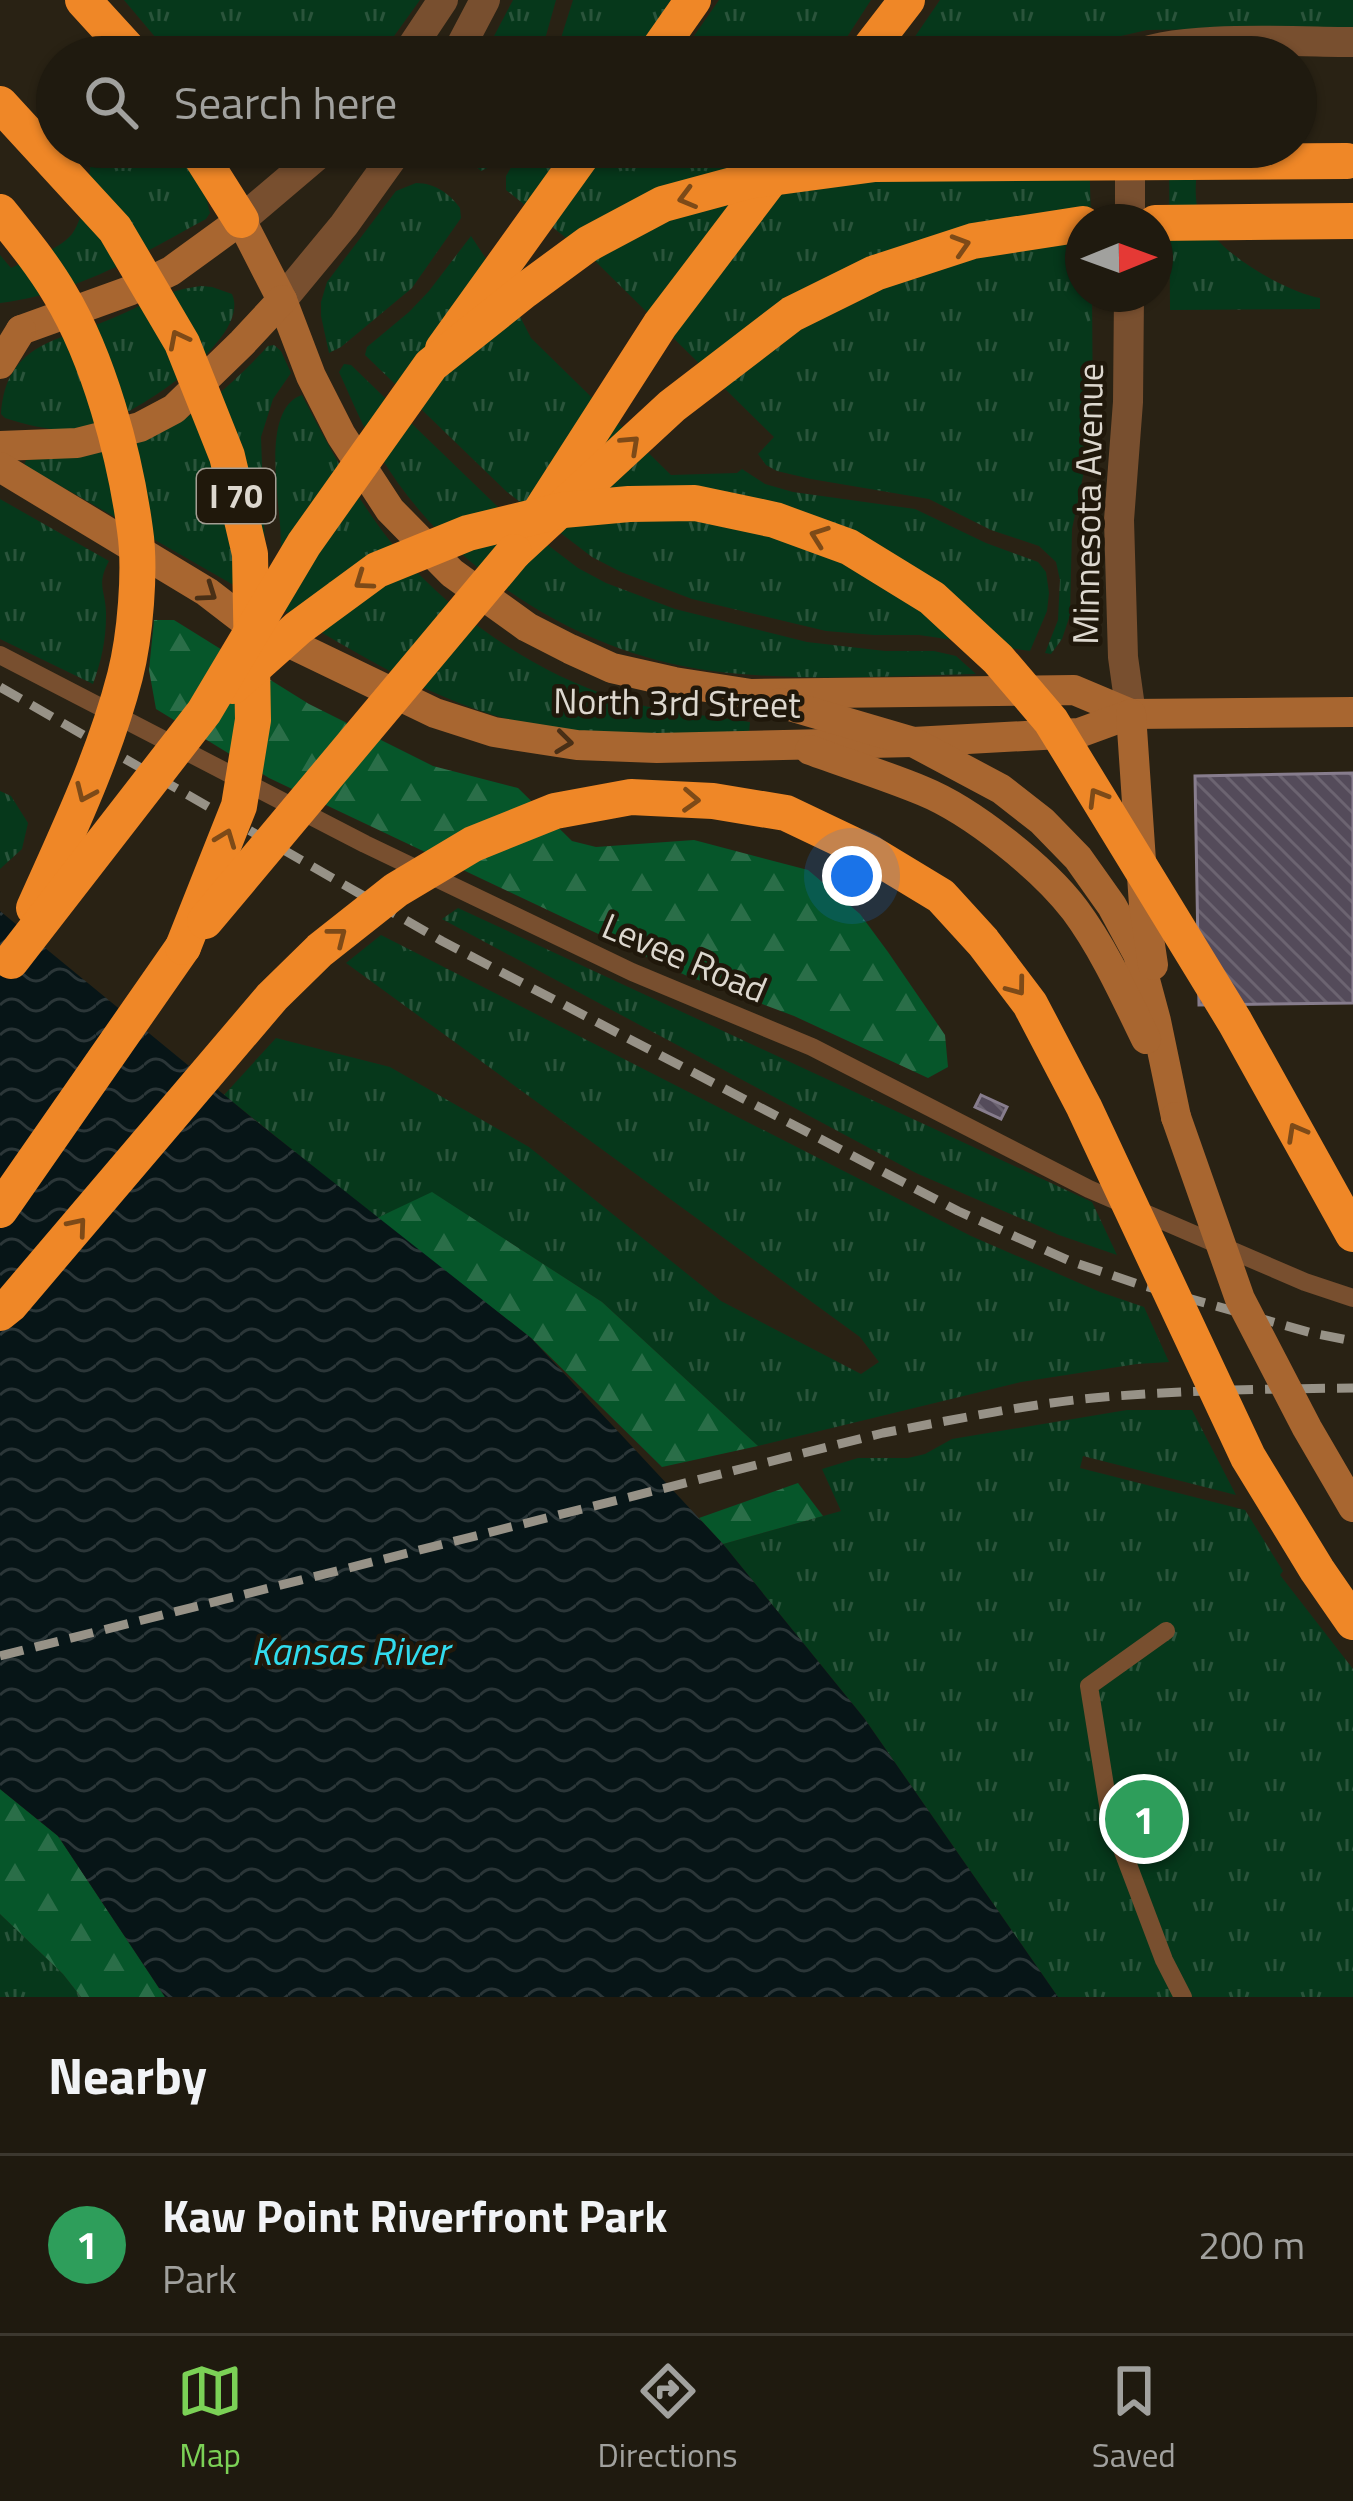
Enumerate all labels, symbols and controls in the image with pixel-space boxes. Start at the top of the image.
search box [36,36,1317,168]
text: Search here [174,68,397,136]
icon: search [78,69,144,135]
one-way arrow [678,183,698,208]
north arrow [1065,204,1173,312]
one-way arrow [950,234,971,259]
one-way arrow [169,330,192,351]
street label: Minnesota Avenue [1057,363,1117,645]
one-way arrow [617,437,638,458]
road number: I 70 [197,469,275,523]
one-way arrow [810,526,831,550]
one-way arrow [354,567,376,589]
one-way arrow [194,579,216,601]
street label: North 3rd Street [553,672,802,732]
one-way arrow [554,729,574,755]
one-way arrow [76,781,99,802]
one-way arrow [682,787,701,813]
one-way arrow [1089,788,1111,810]
one-way arrow [212,829,236,850]
your location [822,846,882,906]
street label: Levee Road [594,898,776,1016]
one-way arrow [324,929,346,950]
one-way arrow [1003,973,1024,995]
one-way arrow [1287,1124,1310,1145]
one-way arrow [63,1218,85,1240]
water label: Kansas River [251,1621,453,1680]
pin: 1 [1105,1774,1183,1864]
text: Nearby [48,2036,207,2114]
text: Kaw Point Riverfront Park [162,2181,668,2249]
text: 1 [76,2215,98,2274]
text: 200 m [1198,2215,1305,2274]
text: Park [162,2249,237,2308]
tab: Map [177,2358,243,2480]
tab: Directions [598,2358,737,2480]
tab: Saved [1092,2358,1176,2480]

